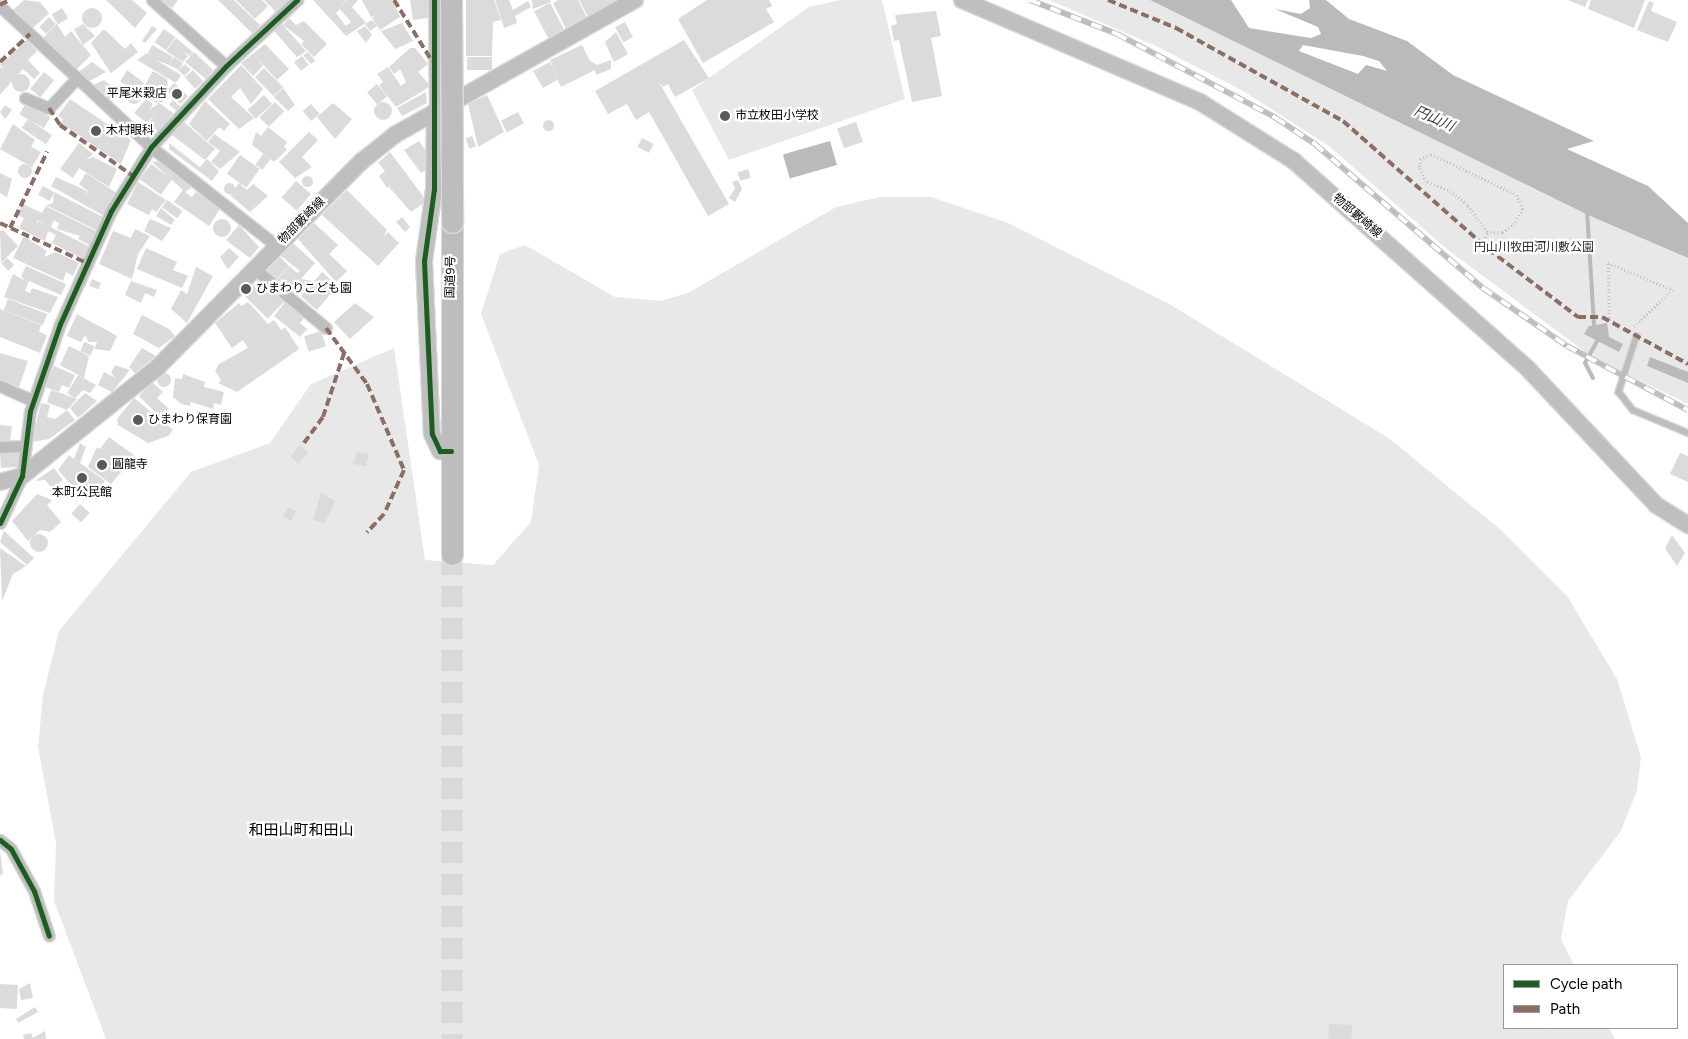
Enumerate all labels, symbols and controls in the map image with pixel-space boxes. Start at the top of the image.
place label: 平尾米穀店 [107,87,167,101]
marker: 平尾米穀店 [171,88,183,100]
water label: 円山川 [1411,103,1457,135]
place label: 市立枚田小学校 [735,109,819,123]
marker: 市立枚田小学校 [719,110,731,122]
place label: 木村眼科 [106,124,154,138]
marker: 木村眼科 [90,125,102,137]
street label: 物部藪崎線 [1330,191,1384,241]
street label: 物部藪崎線 [276,195,328,247]
park label: 円山川牧田河川敷公園 [1474,241,1594,255]
street label: 国道9号 [443,255,459,299]
place label: ひまわりこども園 [256,282,352,296]
marker: ひまわりこども園 [240,283,252,295]
place label: ひまわり保育園 [148,413,232,427]
marker: ひまわり保育園 [132,414,144,426]
place label: 圓龍寺 [112,458,148,472]
marker: 圓龍寺 [96,459,108,471]
marker: 本町公民館 [76,472,88,484]
place label: 本町公民館 [52,486,112,500]
district label: 和田山町和田山 [249,822,353,840]
legend [1503,964,1678,1029]
text: Cycle path [1550,975,1622,993]
text: Path [1550,1000,1580,1018]

